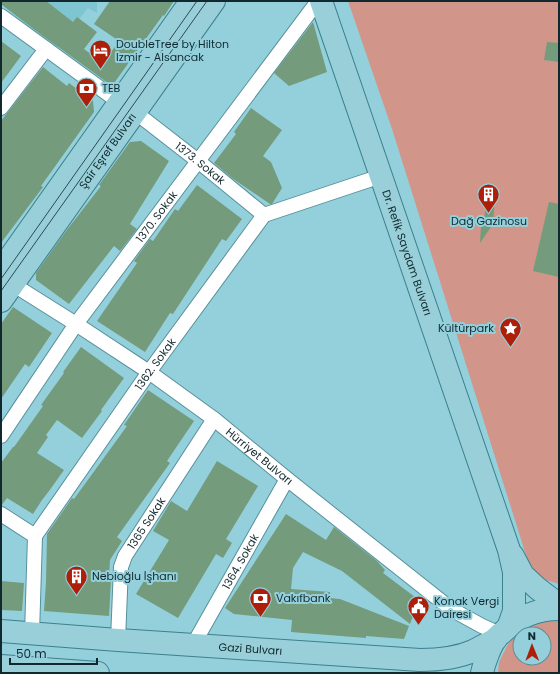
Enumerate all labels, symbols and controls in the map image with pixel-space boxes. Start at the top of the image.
place label: DoubleTree by Hilton Izmir - Alsancak [116,36,229,65]
hotel icon: DoubleTree by Hilton Izmir - Alsancak [87,37,113,70]
bank icon: TEB [74,75,100,108]
place label: TEB [102,80,121,96]
street label: Şair Eşref Bulvarı [75,110,140,192]
street label: 1373. Sokak [172,138,229,188]
building icon: Dağ Gazinosu [476,182,502,215]
street label: 1370. Sokak [132,187,181,246]
street label: Dr. Refik Saydam Bulvarı [378,188,436,318]
place label: Dağ Gazinosu [451,213,527,229]
place icon: Kültürpark [497,315,523,348]
place label: Kültürpark [438,320,494,336]
street label: 1362. Sokak [131,334,180,393]
street label: Hürriyet Bulvarı [222,424,296,489]
street label: 1365 Sokak [124,494,169,552]
street label: 1364. Sokak [218,530,263,592]
building icon: Nebioğlu İşhanı [64,563,90,596]
place label: Nebioğlu İşhanı [92,568,177,584]
bank icon: Vakıfbank [248,585,274,618]
place label: Vakıfbank [276,590,331,606]
place label: Konak Vergi Dairesi [434,593,500,622]
public building icon: Konak Vergi Dairesi [406,594,432,627]
north arrow [512,626,552,666]
text: N [528,628,536,644]
street label: Gazi Bulvarı [218,639,283,659]
scale bar [10,640,97,666]
text: 50 m [16,645,47,662]

